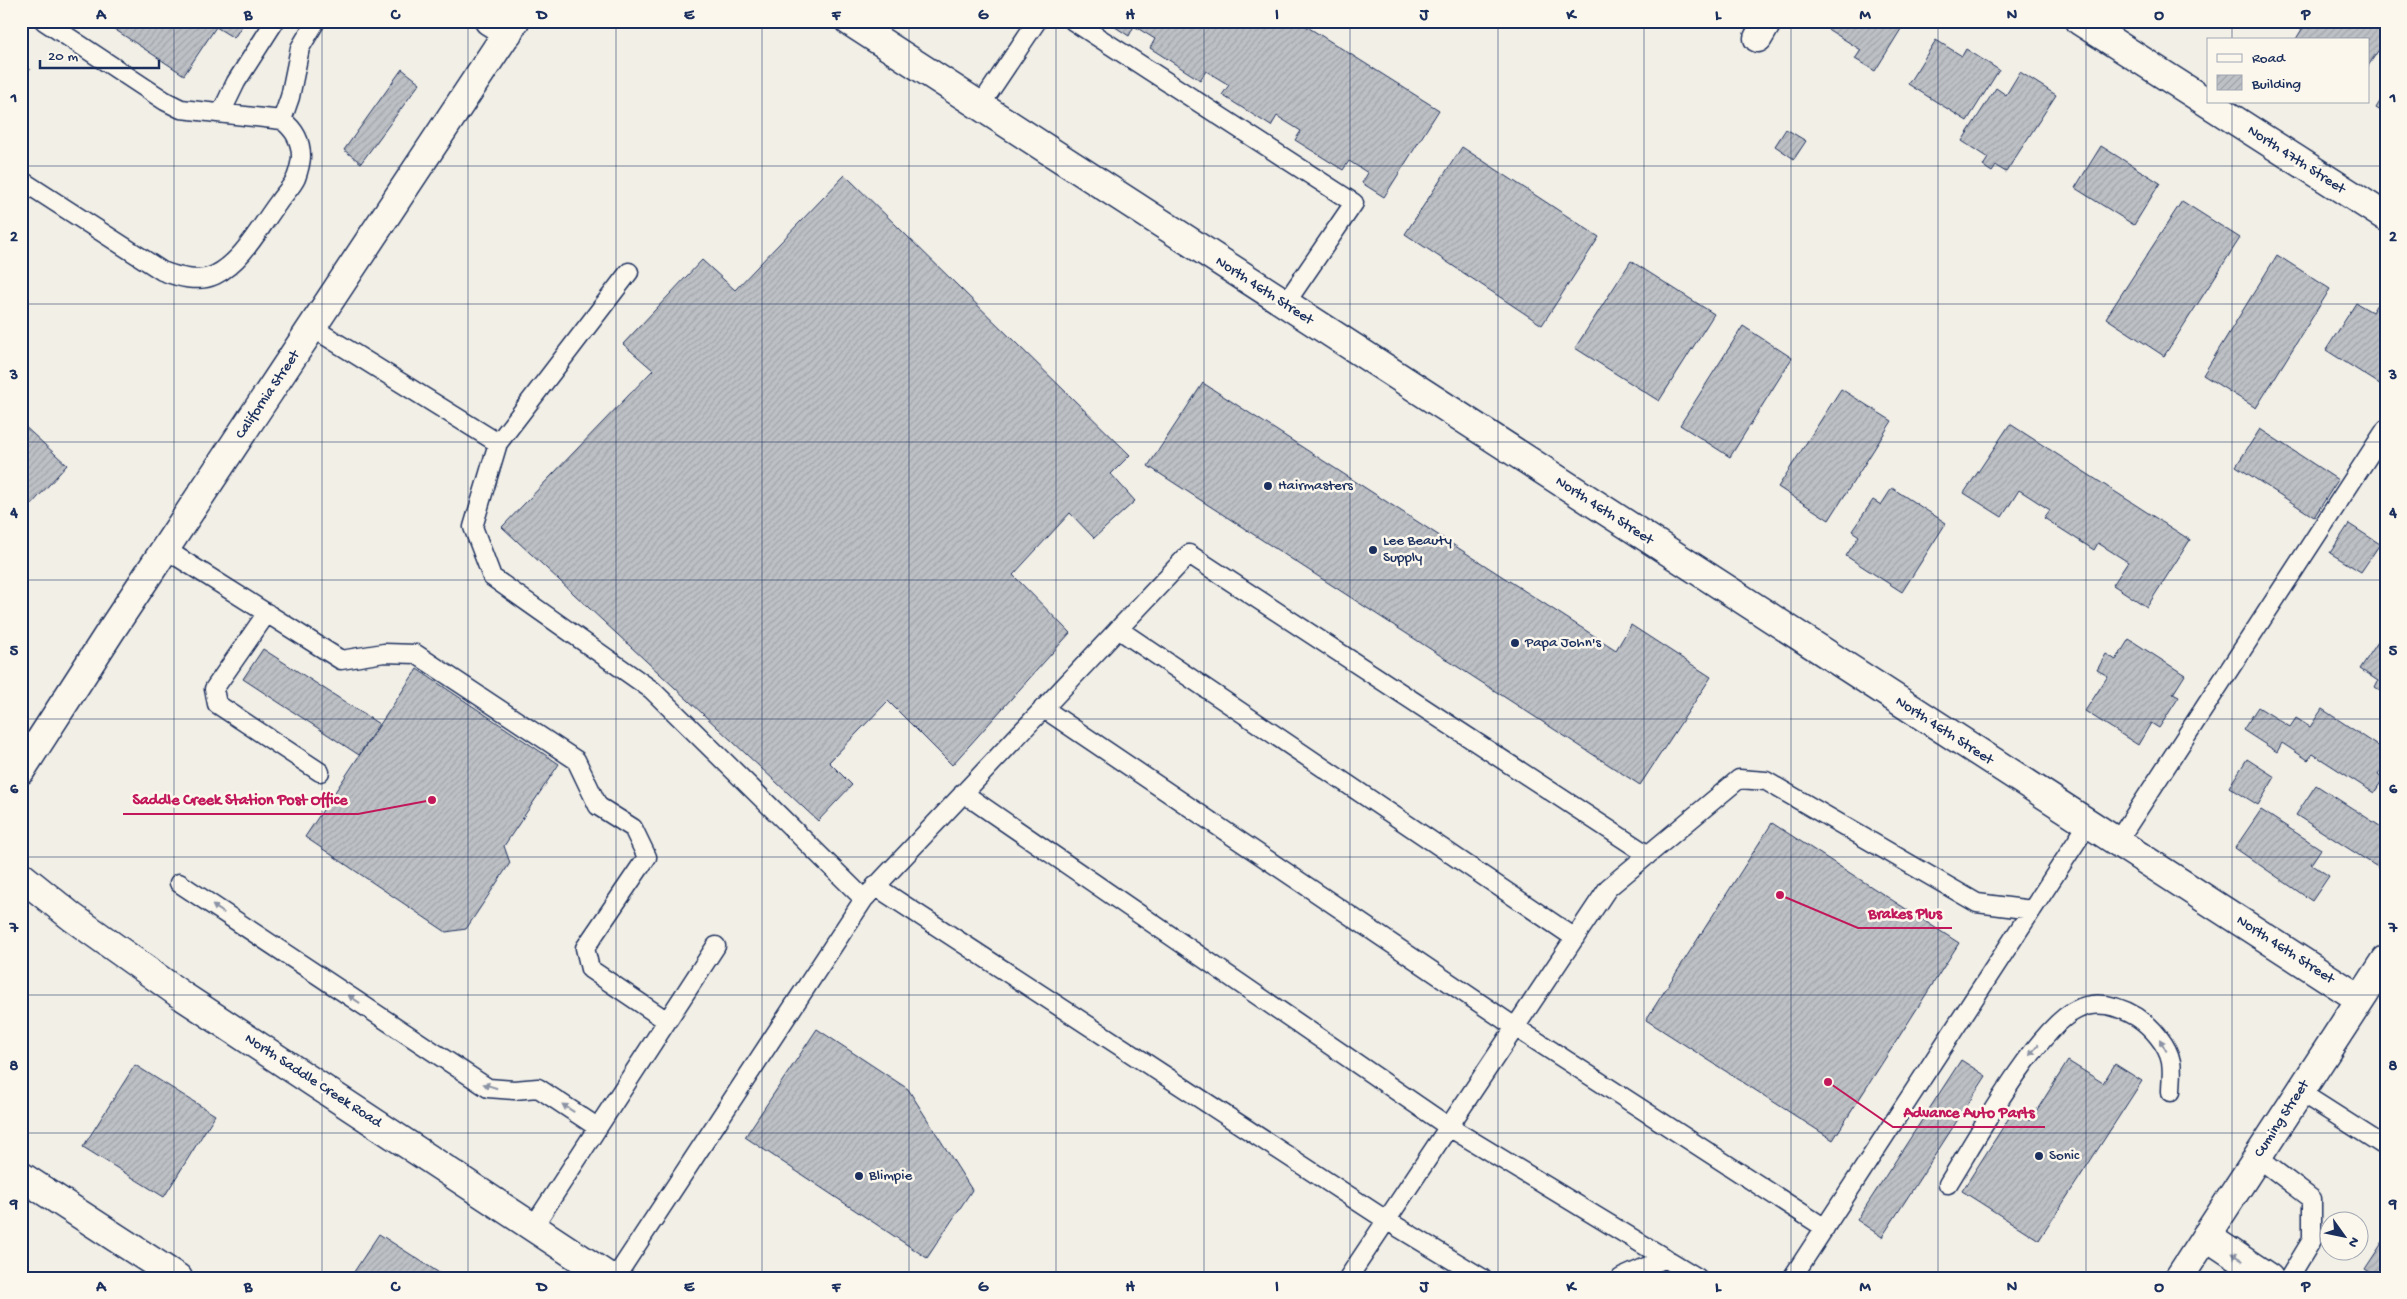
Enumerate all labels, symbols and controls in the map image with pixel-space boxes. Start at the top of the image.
text: A [95,7,107,26]
text: B [243,7,253,26]
text: C [390,7,401,26]
text: D [535,7,548,26]
text: E [684,7,695,26]
text: F [831,7,842,26]
text: G [978,7,989,26]
text: H [1125,7,1135,26]
text: I [1275,7,1279,26]
text: J [1419,7,1430,26]
text: K [1566,7,1578,26]
text: L [1715,7,1722,26]
text: M [1859,7,1871,26]
text: N [2007,7,2018,26]
text: O [2154,7,2164,26]
text: P [2301,7,2312,26]
scale bar [40,38,159,70]
legend [2207,38,2370,102]
text: 20 m [48,48,78,66]
text: Road [2252,50,2286,68]
text: Building [2251,76,2301,94]
text: 1 [10,90,17,109]
text: 1 [2389,90,2396,109]
street label: North 47th Street [2244,122,2350,199]
text: 2 [10,229,18,248]
text: 2 [2389,229,2397,248]
street label: North 46th Street [1212,253,1318,330]
street label: California Street [232,346,305,443]
text: 3 [9,367,18,386]
text: 3 [2388,367,2397,386]
street label: North 46th Street [1552,473,1658,550]
place label: Hairmasters [1278,477,1353,495]
marker: Hairmasters [1262,480,1274,492]
text: 4 [9,505,18,524]
text: 4 [2388,505,2397,524]
place label: Lee Beauty Supply [1383,532,1452,567]
marker: Lee Beauty Supply [1367,544,1379,556]
place label: Papa John's [1524,634,1602,652]
marker: Papa John's [1509,637,1521,649]
text: 5 [10,643,19,662]
text: 5 [2389,643,2398,662]
street label: North 46th Street [1892,693,1998,770]
text: 6 [10,781,19,800]
text: 6 [2389,781,2398,800]
callout: Saddle Creek Station Post Office [123,783,358,814]
text: Saddle Creek Station Post Office [133,791,348,811]
callout: Brakes Plus [1858,897,1952,928]
one-way arrow [212,904,225,914]
text: Brakes Plus [1867,906,1943,925]
street label: North 46th Street [2233,912,2339,989]
text: 7 [9,920,19,939]
text: 7 [2388,920,2398,939]
one-way arrow [347,994,361,1003]
street label: North Saddle Creek Road [241,1030,386,1133]
one-way arrow [2159,1038,2167,1053]
one-way arrow [2029,1044,2040,1057]
text: 8 [10,1058,19,1077]
text: 8 [2389,1058,2398,1077]
street label: Cuming Street [2250,1076,2315,1161]
one-way arrow [482,1082,497,1090]
callout: Advance Auto Parts [1893,1096,2045,1127]
one-way arrow [561,1103,574,1113]
text: Advance Auto Parts [1902,1105,2036,1124]
place label: Sonic [2049,1147,2080,1165]
marker: Sonic [2033,1150,2045,1162]
place label: Blimpie [868,1167,913,1185]
marker: Blimpie [853,1170,865,1182]
text: 9 [9,1196,18,1215]
text: 9 [2388,1196,2397,1215]
north arrow [2320,1212,2370,1262]
text: N [2343,1233,2362,1250]
one-way arrow [2230,1252,2244,1262]
text: A [95,1279,107,1298]
text: B [243,1279,253,1298]
text: C [390,1279,401,1298]
text: D [535,1279,548,1298]
text: E [684,1279,695,1298]
text: F [831,1279,842,1298]
text: G [978,1279,989,1298]
text: H [1125,1279,1135,1298]
text: I [1275,1279,1279,1298]
text: J [1419,1279,1430,1298]
text: K [1566,1279,1578,1298]
text: L [1715,1279,1722,1298]
text: M [1859,1279,1871,1298]
text: N [2007,1279,2018,1298]
text: O [2154,1279,2164,1298]
text: P [2301,1279,2312,1298]

